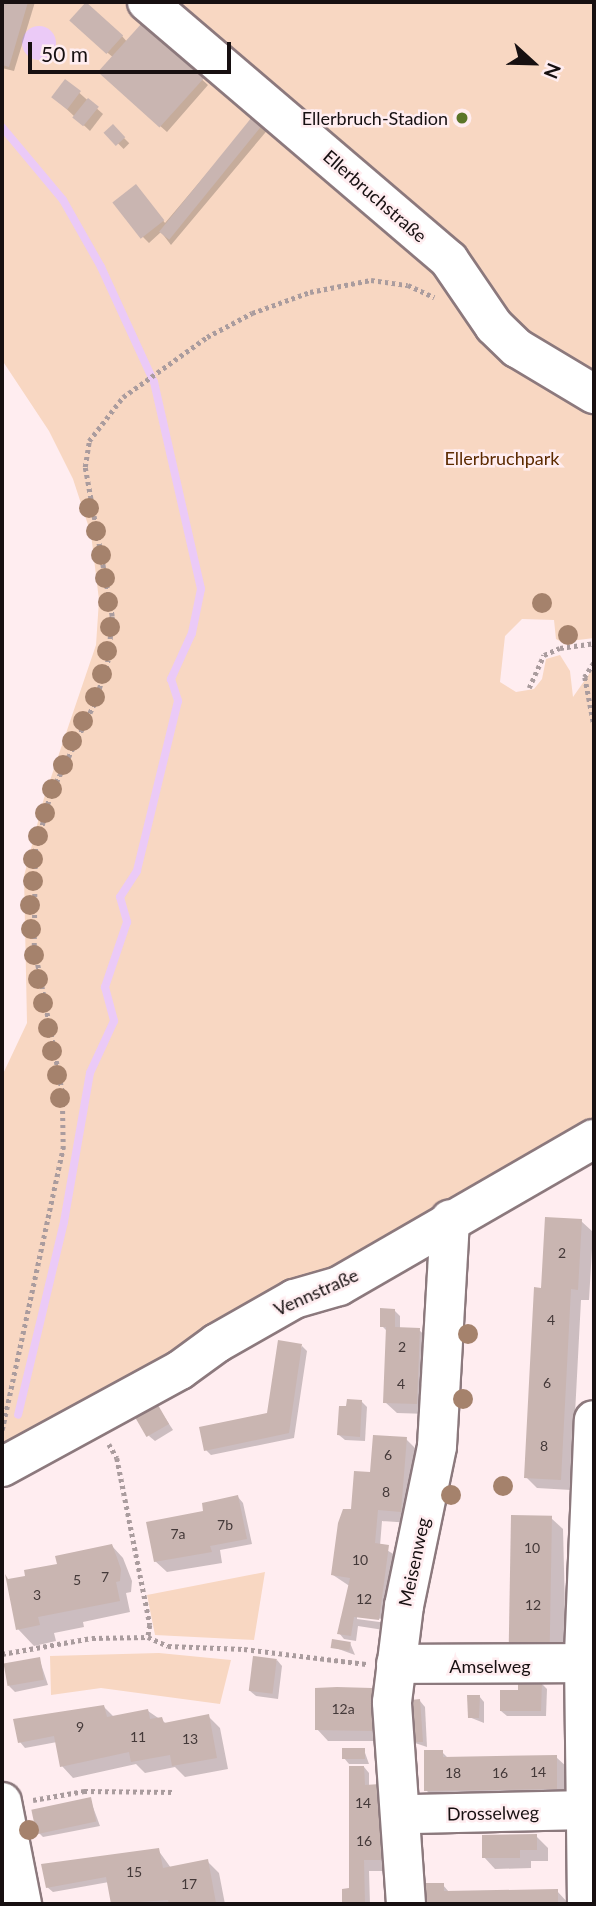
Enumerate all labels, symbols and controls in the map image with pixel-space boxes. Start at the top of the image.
scale bar [32,28,234,72]
north arrow [498,28,568,98]
text: 50 m [41,41,88,66]
text: N [540,60,566,82]
place label: Ellerbruch-Stadion [302,107,448,129]
marker: Ellerbruch-Stadion [454,110,470,126]
street label: Ellerbruchstraße [319,145,431,247]
park label: Ellerbruchpark [445,447,559,469]
house number: 2 [558,1245,566,1261]
street label: Vennstraße [271,1264,361,1320]
house number: 4 [547,1312,555,1328]
house number: 2 [398,1339,406,1355]
house number: 6 [543,1375,551,1391]
house number: 4 [397,1376,405,1392]
house number: 8 [540,1438,548,1454]
house number: 6 [384,1447,392,1463]
house number: 8 [382,1484,390,1500]
street label: Meisenweg [394,1516,434,1608]
house number: 7b [217,1517,233,1533]
house number: 7a [170,1526,186,1542]
house number: 10 [524,1540,540,1556]
house number: 10 [352,1552,368,1568]
house number: 7 [101,1569,109,1585]
house number: 5 [73,1572,81,1588]
house number: 3 [33,1587,41,1603]
house number: 12 [356,1591,372,1607]
house number: 12 [525,1597,541,1613]
street label: Amselweg [449,1655,531,1677]
house number: 12a [331,1701,355,1717]
house number: 9 [76,1719,84,1735]
house number: 11 [130,1729,146,1745]
house number: 13 [182,1731,198,1747]
house number: 14 [530,1764,546,1780]
house number: 18 [445,1765,461,1781]
house number: 16 [492,1765,508,1781]
house number: 14 [355,1795,371,1811]
street label: Drosselweg [447,1801,539,1825]
house number: 16 [356,1833,372,1849]
house number: 15 [126,1864,142,1880]
house number: 17 [181,1876,197,1892]

